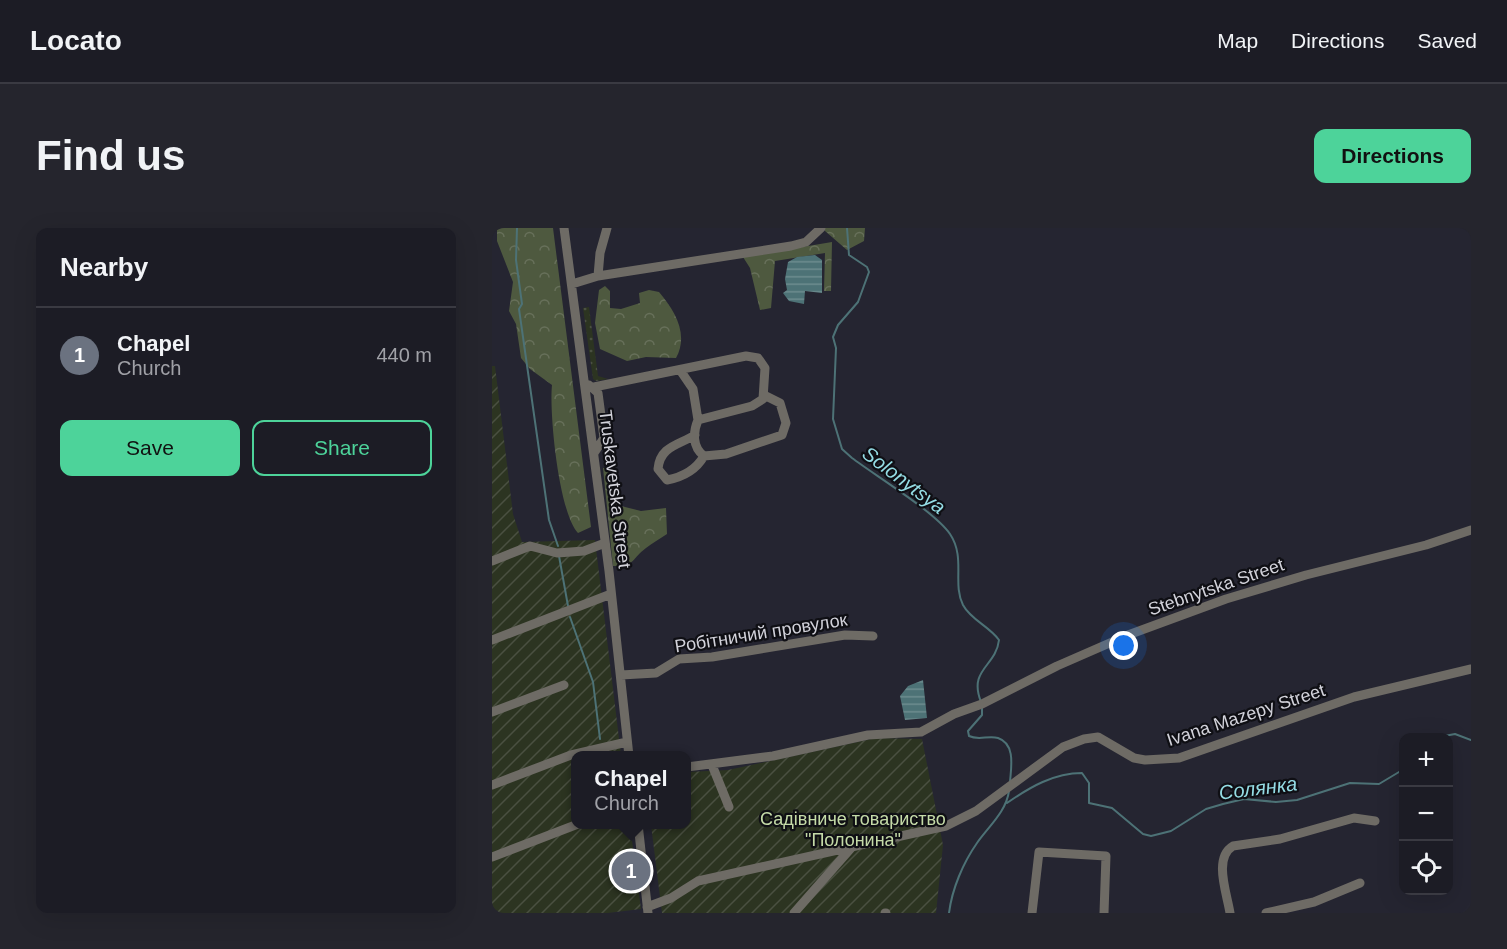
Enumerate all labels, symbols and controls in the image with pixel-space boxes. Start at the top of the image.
text: Locato [30,25,122,56]
text: Map [1217,29,1258,52]
text: Directions [1291,29,1384,52]
text: Saved [1417,29,1477,52]
button: Directions [1314,129,1471,183]
text: Find us [36,132,185,179]
text: Nearby [60,252,148,282]
text: Chapel [117,331,190,356]
text: 1 [74,344,85,366]
text: 440 m [376,344,432,366]
text: Church [117,357,181,379]
street label: Truskavetska Street [595,409,635,569]
button: Save [60,420,240,476]
button: Share [252,420,432,476]
water label: Solonytsya [858,442,950,518]
street label: Stebnytska Street [1146,554,1286,620]
street label: Робітничий провулок [673,609,849,657]
your location [1109,631,1138,660]
street label: Ivana Mazepy Street [1164,680,1328,750]
map controls [1399,733,1453,895]
button: + [1399,733,1453,787]
popup [571,751,691,829]
text: Chapel [594,766,668,791]
water label: Солянка [1218,772,1298,804]
button: − [1399,787,1453,841]
text: Church [594,792,659,814]
park label: Садівниче товариство "Полонина" [760,809,946,850]
button: locate [1399,841,1453,895]
pin: 1 [612,848,650,894]

